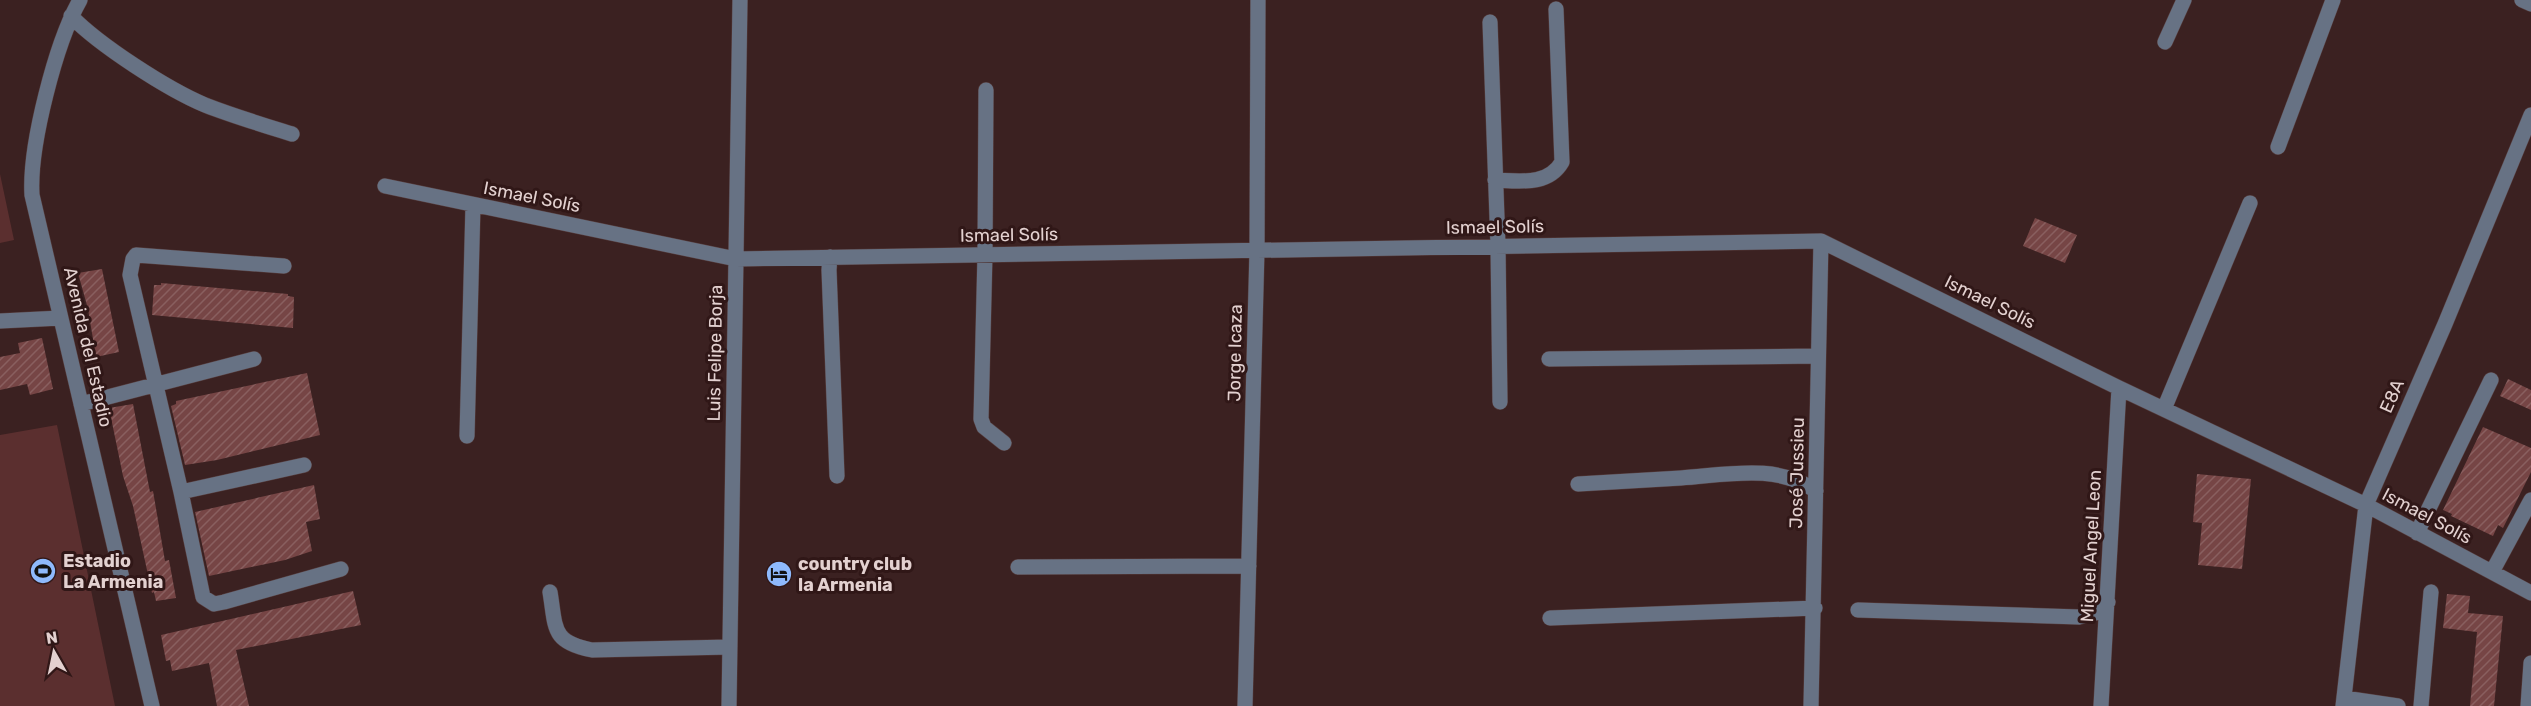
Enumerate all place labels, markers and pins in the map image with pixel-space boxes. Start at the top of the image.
place label: Estadio La Armenia [63,550,163,593]
place label: country club la Armenia [798,553,912,596]
sports icon: Estadio La Armenia [28,556,58,586]
hotel icon: country club la Armenia [764,559,794,589]

